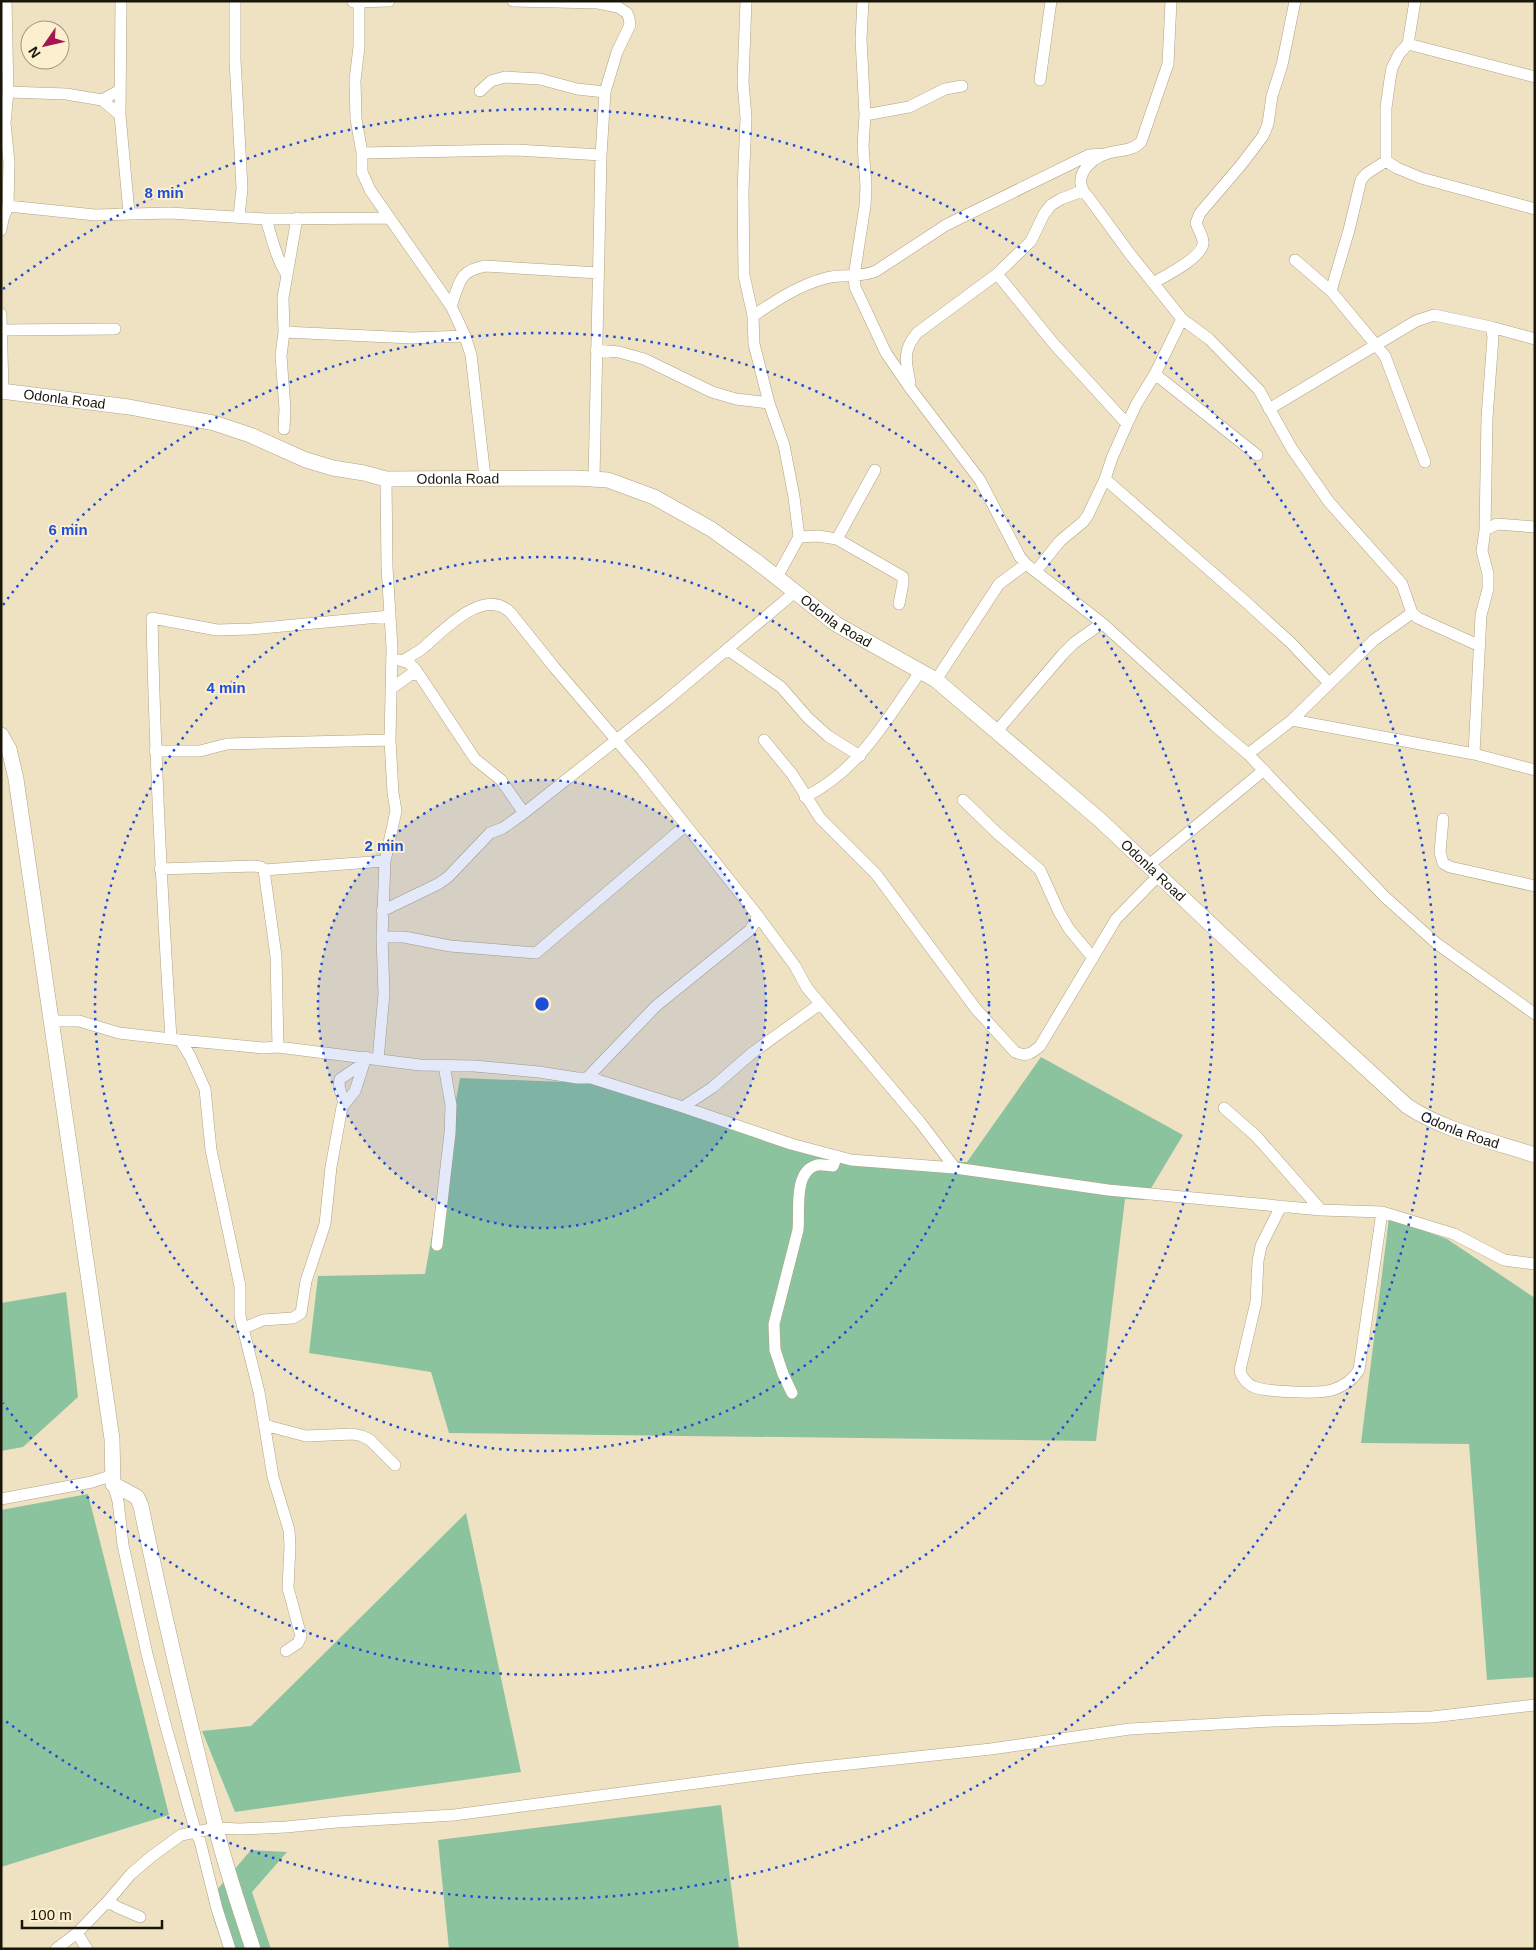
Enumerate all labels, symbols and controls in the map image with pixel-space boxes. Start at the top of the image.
north arrow [20,20,70,70]
text: N [25,44,44,61]
text: 8 min [144,184,184,201]
street label: Odonla Road [23,386,106,412]
street label: Odonla Road [417,470,499,487]
text: 6 min [48,521,88,538]
street label: Odonla Road [797,591,875,650]
text: 4 min [206,679,246,696]
street label: Odonla Road [1118,836,1189,904]
text: 2 min [364,837,404,854]
centre of rings [533,995,551,1013]
street label: Odonla Road [1418,1108,1501,1152]
scale bar [22,1898,162,1930]
text: 100 m [30,1906,72,1923]

